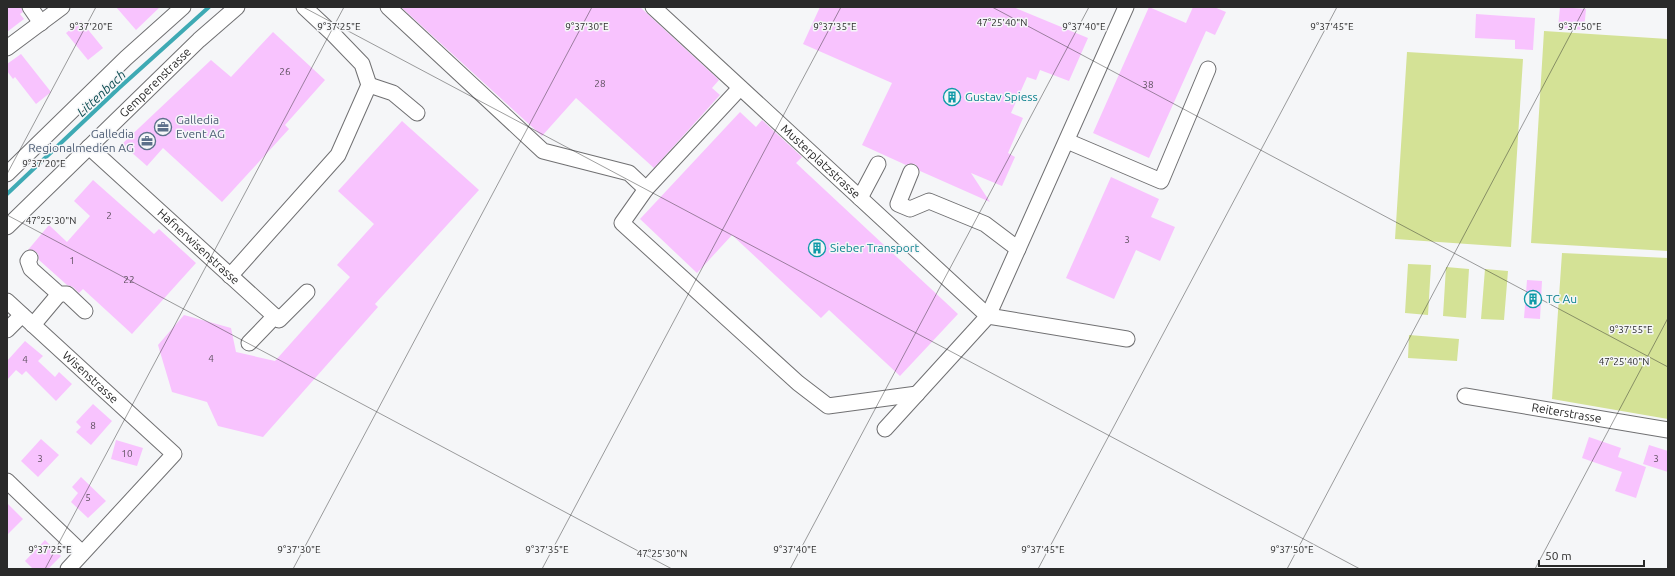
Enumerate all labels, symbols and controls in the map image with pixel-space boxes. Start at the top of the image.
text: 47°25'40"N [977,17,1027,28]
text: 9°37'20"E [69,21,113,32]
text: 9°37'25"E [317,21,361,32]
text: 9°37'30"E [565,21,609,32]
text: 9°37'35"E [813,21,857,32]
text: 9°37'40"E [1062,21,1106,32]
text: 9°37'45"E [1310,21,1354,32]
text: 9°37'50"E [1558,21,1602,32]
street label: Gemperenstrasse [117,45,193,120]
house number: 26 [279,66,291,77]
water label: Littenbach [74,67,128,119]
house number: 28 [594,78,606,89]
house number: 38 [1142,79,1154,90]
building icon: Gustav Spiess [942,87,962,107]
place label: Gustav Spiess [965,90,1038,103]
place label: Galledia Event AG [176,113,225,140]
office icon: Galledia Event AG [153,117,173,137]
street label: Musterplatzstrasse [779,122,863,201]
place label: Galledia Regionalmedien AG [28,127,134,154]
office icon: Galledia Regionalmedien AG [137,131,157,151]
text: 9°37'20"E [22,158,66,169]
street label: Hafnerwisenstrasse [155,206,242,287]
house number: 2 [106,210,112,221]
text: 47°25'30"N [26,215,76,226]
house number: 3 [1124,234,1130,245]
building icon: Sieber Transport [807,238,827,258]
place label: Sieber Transport [830,241,919,254]
house number: 1 [69,255,75,266]
house number: 22 [123,274,135,285]
building icon: TC Au [1523,289,1543,309]
place label: TC Au [1546,292,1577,305]
text: 9°37'55"E [1609,324,1653,335]
street label: Wisenstrasse [60,348,121,406]
house number: 4 [208,353,214,364]
house number: 4 [22,354,28,365]
text: 47°25'40"N [1599,356,1649,367]
street label: Reiterstrasse [1531,400,1603,425]
house number: 8 [90,420,96,431]
house number: 10 [121,448,133,459]
house number: 3 [37,453,43,464]
house number: 3 [1653,453,1659,464]
house number: 5 [85,492,91,503]
scale bar [1539,542,1644,568]
text: 9°37'25"E [28,544,72,555]
text: 9°37'30"E [277,544,321,555]
text: 9°37'35"E [525,544,569,555]
text: 9°37'40"E [773,544,817,555]
text: 9°37'45"E [1021,544,1065,555]
text: 9°37'50"E [1270,544,1314,555]
text: 47°25'30"N [637,548,687,559]
text: 50 m [1545,549,1572,562]

